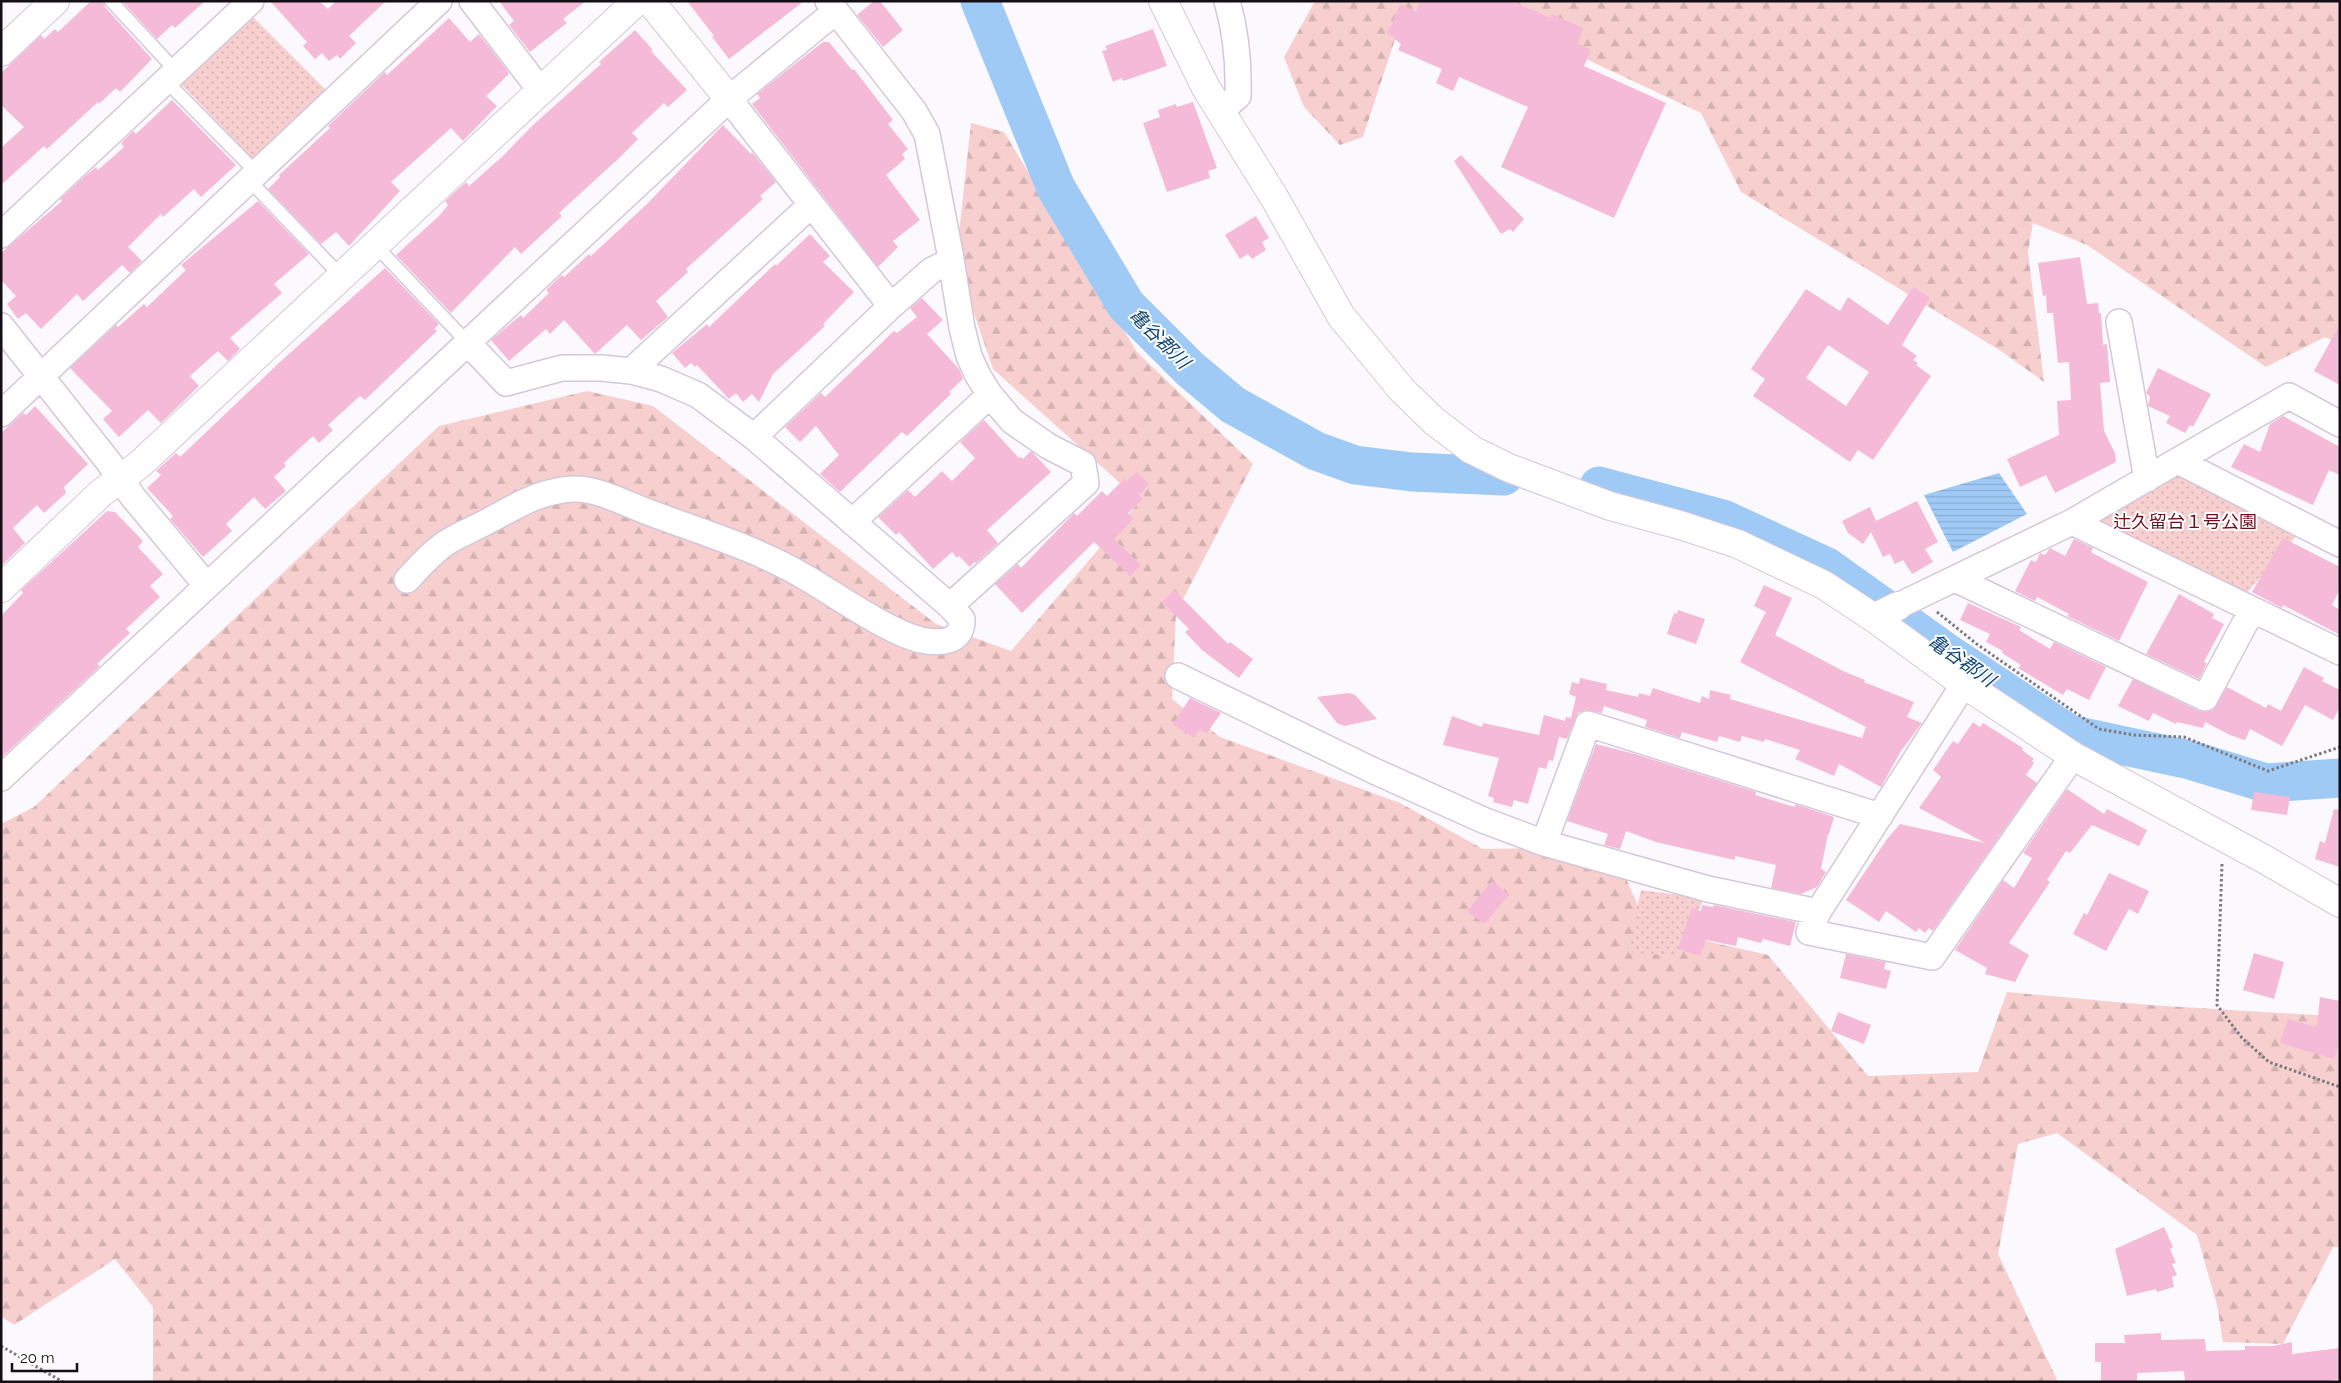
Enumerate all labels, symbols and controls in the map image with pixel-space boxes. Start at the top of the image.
water label: 亀谷郡川 [1125,303,1196,374]
park label: 辻久留台１号公園 [2113,511,2257,532]
water label: 亀谷郡川 [1925,629,2001,692]
scale bar [12,1340,78,1372]
text: 20 m [20,1349,55,1367]

